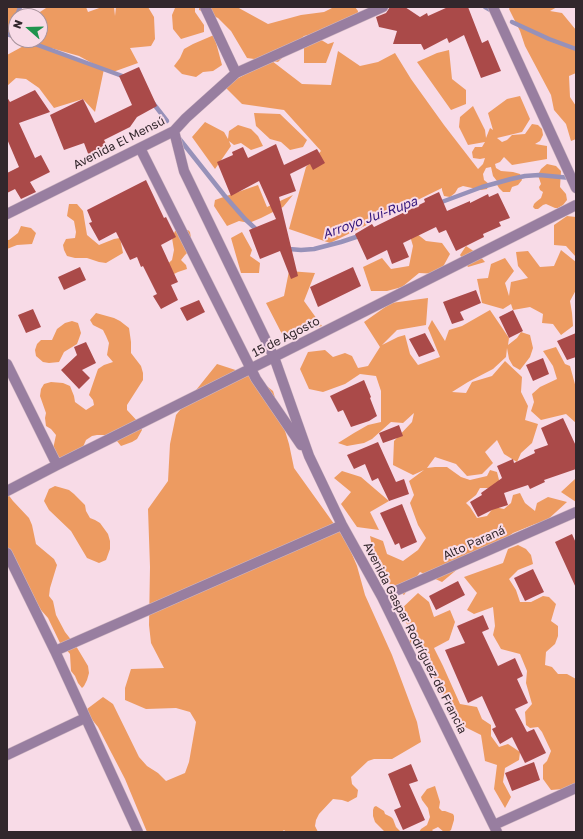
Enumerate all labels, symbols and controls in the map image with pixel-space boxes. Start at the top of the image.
north arrow [8,8,48,48]
text: N [10,18,25,30]
street label: Avenida El Mensú [71,114,167,172]
water label: Arroyo Jui-Rupa [321,194,419,242]
street label: 15 de Agosto [250,314,322,360]
street label: Alto Paraná [441,523,507,563]
street label: Avenida Gaspar Rodríguez de Francia [360,540,470,736]

